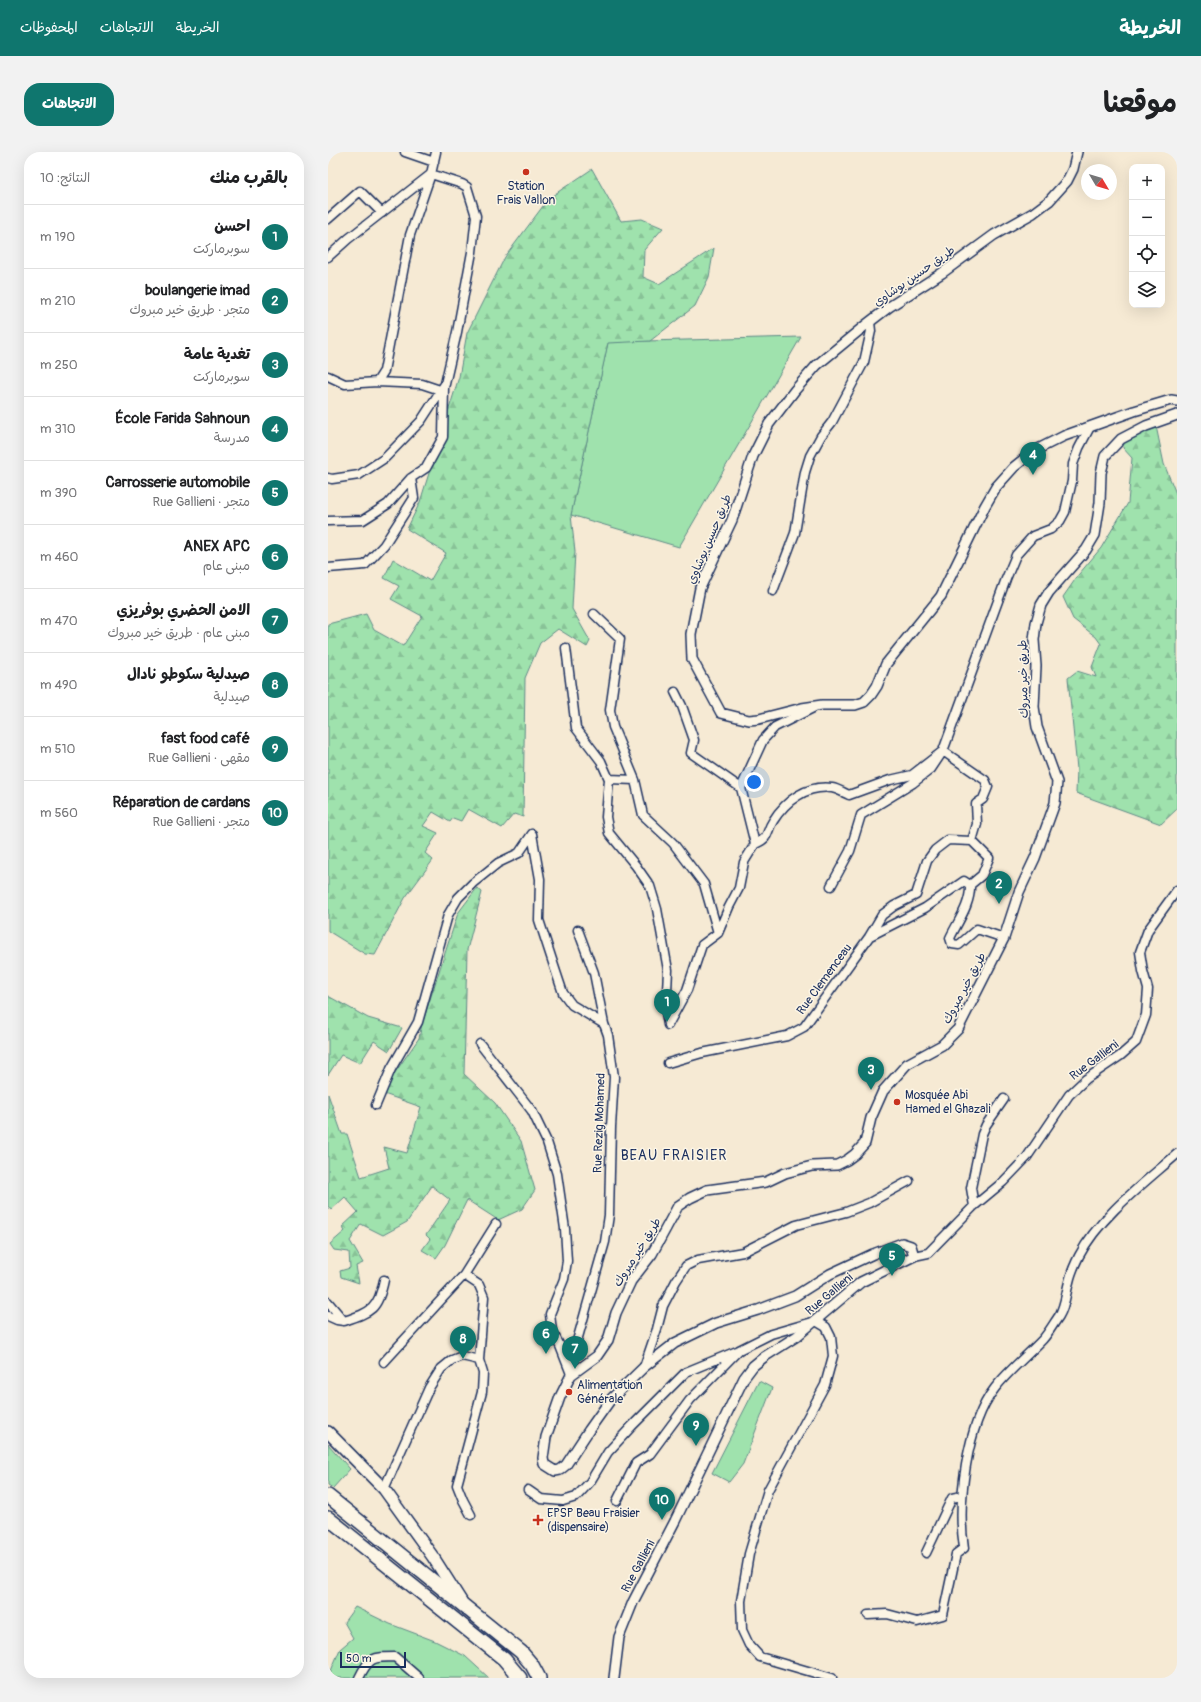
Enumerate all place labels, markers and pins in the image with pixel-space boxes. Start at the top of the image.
marker: Station Frais Vallon [521,167,531,177]
place label: Station Frais Vallon [497,179,556,208]
pin: 4 [1020,442,1046,475]
pin: 2 [986,871,1012,904]
pin: 1 [654,989,680,1022]
pin: 3 [858,1057,884,1090]
place label: Mosquée Abi Hamed el Ghazali [905,1088,991,1117]
marker: Mosquée Abi Hamed el Ghazali [892,1097,902,1107]
pin: 5 [879,1243,905,1276]
pin: 6 [533,1321,559,1354]
pin: 8 [450,1326,476,1359]
pin: 7 [562,1336,588,1369]
place label: Alimentation Générale [577,1378,643,1407]
marker: Alimentation Générale [564,1387,574,1397]
pin: 9 [683,1413,709,1446]
pin: 10 [649,1487,675,1520]
place label: EPSP Beau Fraisier (dispensaire) [547,1506,640,1535]
marker: EPSP Beau Fraisier (dispensaire) [532,1514,544,1526]

